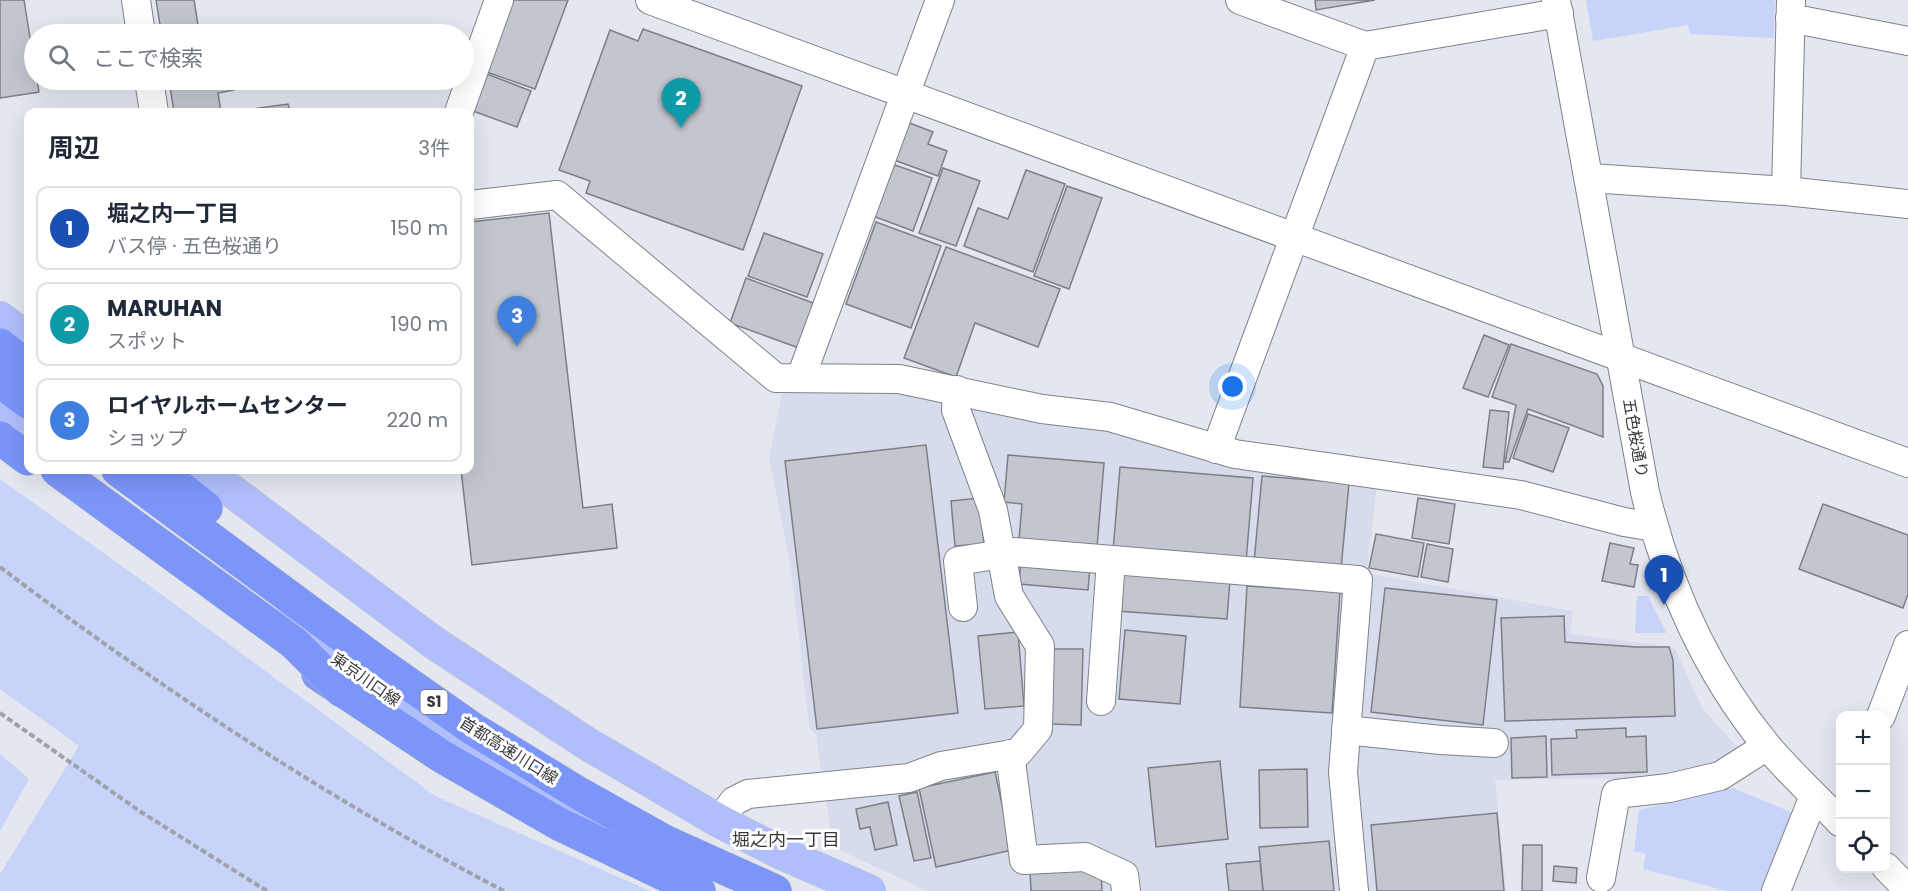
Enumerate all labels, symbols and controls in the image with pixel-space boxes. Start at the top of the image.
search box [24,24,474,90]
icon: search [45,41,78,74]
text: ここで検索 [93,43,203,74]
pin: 2 [662,78,700,128]
text: 周辺 [48,130,100,166]
text: 3件 [418,134,450,162]
text: 堀之内一丁目 [107,198,239,229]
text: 1 [66,214,73,242]
text: 150 m [391,214,448,242]
text: バス停 · 五色桜通り [107,232,282,260]
text: MARUHAN [107,293,222,324]
pin: 3 [498,296,536,346]
text: 2 [64,310,75,338]
text: 190 m [391,310,448,338]
text: スポット [107,327,187,355]
your location [1218,372,1247,401]
text: ロイヤルホームセンター [107,390,348,421]
street label: 五色桜通り [1617,397,1654,479]
text: 3 [63,406,76,434]
text: 220 m [387,406,448,434]
text: ショップ [107,424,187,452]
pin: 1 [1644,556,1684,605]
street label: 東京川口線 [326,647,405,712]
road number: S1 [420,690,448,714]
street label: 首都高速川口線 [455,711,562,790]
map controls [1836,711,1890,873]
button: + [1836,711,1890,765]
button: − [1836,765,1890,819]
button: locate [1836,819,1890,873]
district label: 堀之内一丁目 [732,827,840,852]

